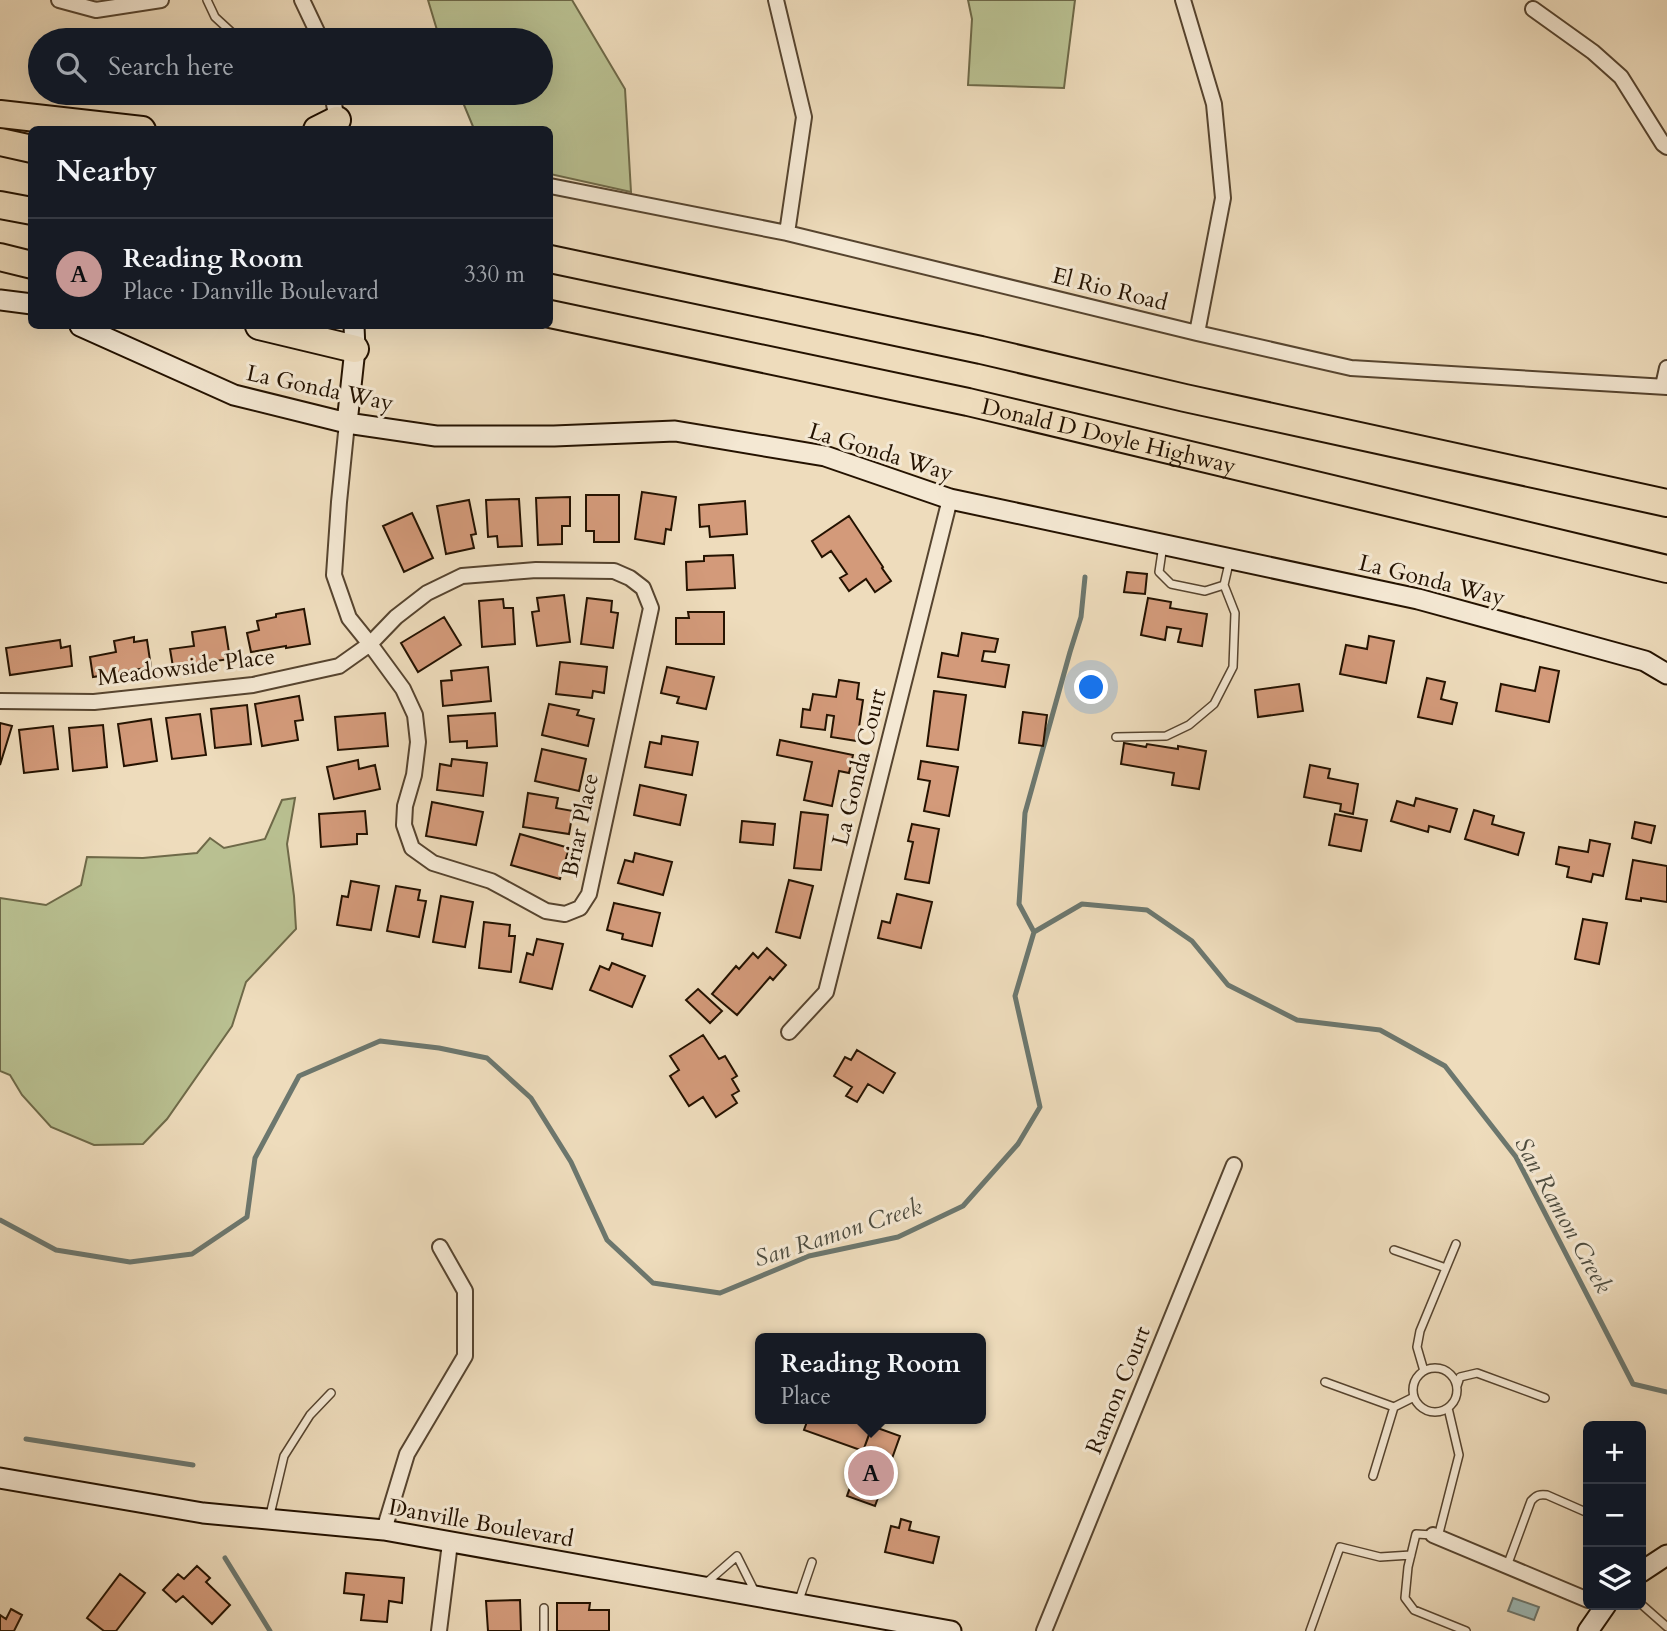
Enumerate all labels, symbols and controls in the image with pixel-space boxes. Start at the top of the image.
search box [28,28,553,105]
icon: search [52,48,90,86]
text: Search here [108,49,234,84]
text: Nearby [56,151,157,192]
text: Reading Room [123,241,303,276]
text: A [70,259,88,290]
text: 330 m [464,259,525,290]
street label: El Rio Road [1049,260,1172,318]
text: Place · Danville Boulevard [123,276,379,307]
street label: La Gonda Way [244,357,396,419]
street label: Donald D Doyle Highway [978,390,1239,481]
street label: La Gonda Way [805,415,957,489]
street label: La Gonda Way [1356,547,1508,613]
street label: Meadowside Place [96,641,276,693]
your location [1074,670,1108,704]
street label: La Gonda Court [825,685,893,849]
street label: Briar Place [554,770,606,880]
water label: San Ramon Creek [1506,1131,1620,1299]
water label: San Ramon Creek [750,1190,926,1276]
street label: Ramon Court [1078,1321,1158,1459]
popup [755,1333,986,1424]
text: Reading Room [781,1346,960,1381]
text: Place [781,1381,831,1412]
map controls [1583,1421,1646,1610]
button: + [1583,1421,1646,1484]
pin: A [848,1447,894,1499]
button: − [1583,1484,1646,1547]
street label: Danville Boulevard [386,1491,577,1555]
button: layers [1583,1547,1646,1610]

